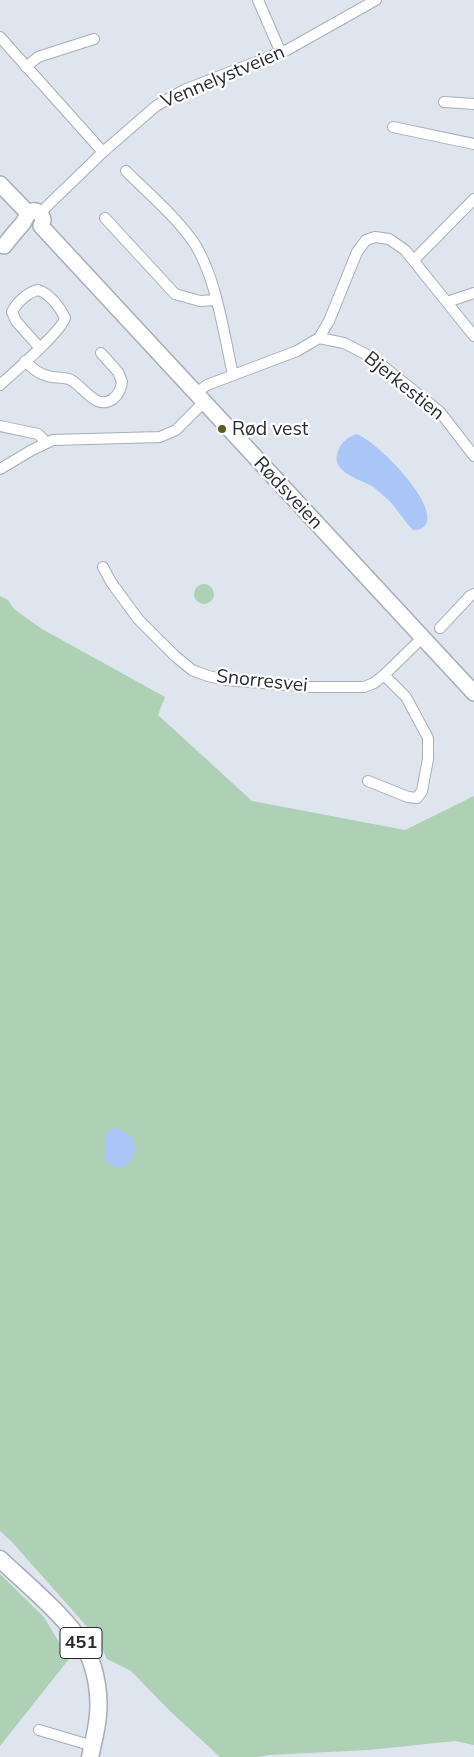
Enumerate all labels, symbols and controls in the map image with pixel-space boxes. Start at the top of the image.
street label: Vennelystveien [158,41,288,113]
street label: Bjerkestien [359,347,449,425]
place label: Rød vest [232,418,308,440]
marker: Rød vest [216,423,228,435]
street label: Rødsveien [249,452,327,534]
street label: Snorresvei [215,665,309,697]
road number: 451 [60,1628,102,1659]

